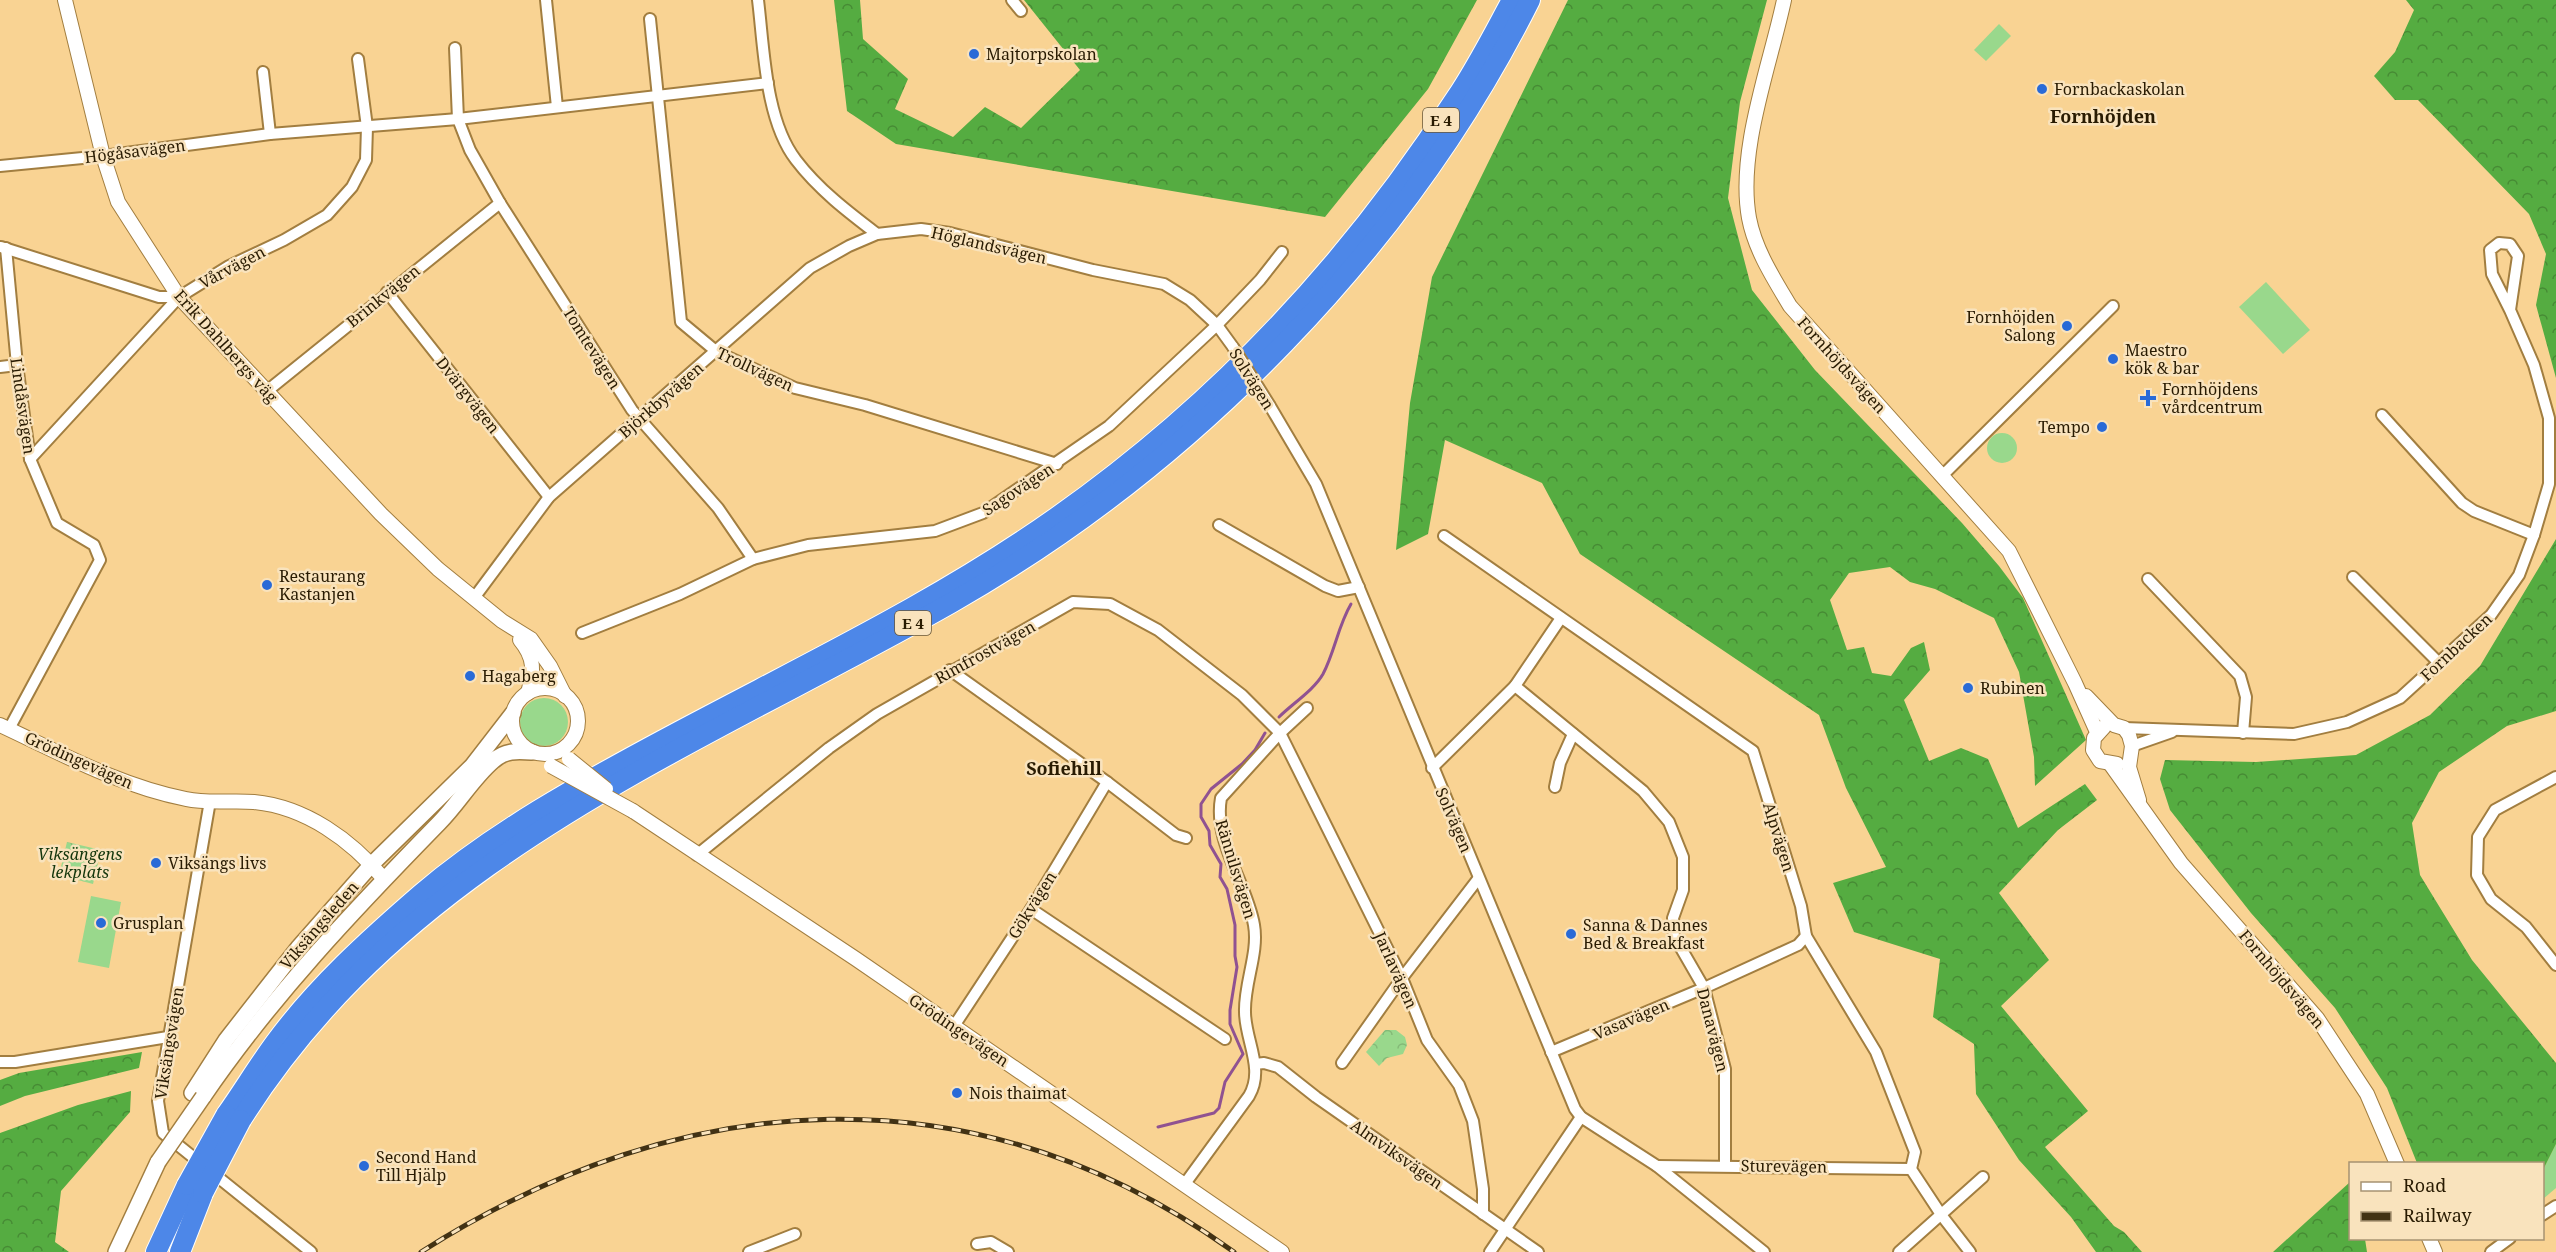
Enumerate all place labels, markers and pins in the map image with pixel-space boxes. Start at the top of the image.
place label: Majtorpskolan [986,43,1097,65]
marker: Majtorpskolan [967,47,981,61]
place label: Fornbackaskolan [2054,78,2185,100]
marker: Fornbackaskolan [2035,82,2049,96]
place label: Fornhöjden Salong [1966,306,2055,346]
marker: Fornhöjden Salong [2060,319,2074,333]
place label: Maestro kök & bar [2125,339,2200,379]
marker: Maestro kök & bar [2106,352,2120,366]
place label: Fornhöjdens vårdcentrum [2162,378,2263,418]
marker: Fornhöjdens vårdcentrum [2139,389,2157,407]
place label: Tempo [2038,416,2090,438]
marker: Tempo [2095,420,2109,434]
place label: Restaurang Kastanjen [279,565,366,605]
marker: Restaurang Kastanjen [260,578,274,592]
place label: Hagaberg [482,665,556,687]
marker: Hagaberg [463,669,477,683]
place label: Rubinen [1980,677,2045,699]
marker: Rubinen [1961,681,1975,695]
place label: Viksängs livs [168,852,266,874]
marker: Viksängs livs [149,856,163,870]
place label: Grusplan [113,912,183,934]
place label: Sanna & Dannes Bed & Breakfast [1583,914,1708,954]
marker: Grusplan [94,916,108,930]
marker: Sanna & Dannes Bed & Breakfast [1564,927,1578,941]
place label: Nois thaimat [969,1082,1067,1104]
marker: Nois thaimat [950,1086,964,1100]
place label: Second Hand Till Hjälp [376,1146,477,1186]
marker: Second Hand Till Hjälp [357,1159,371,1173]

